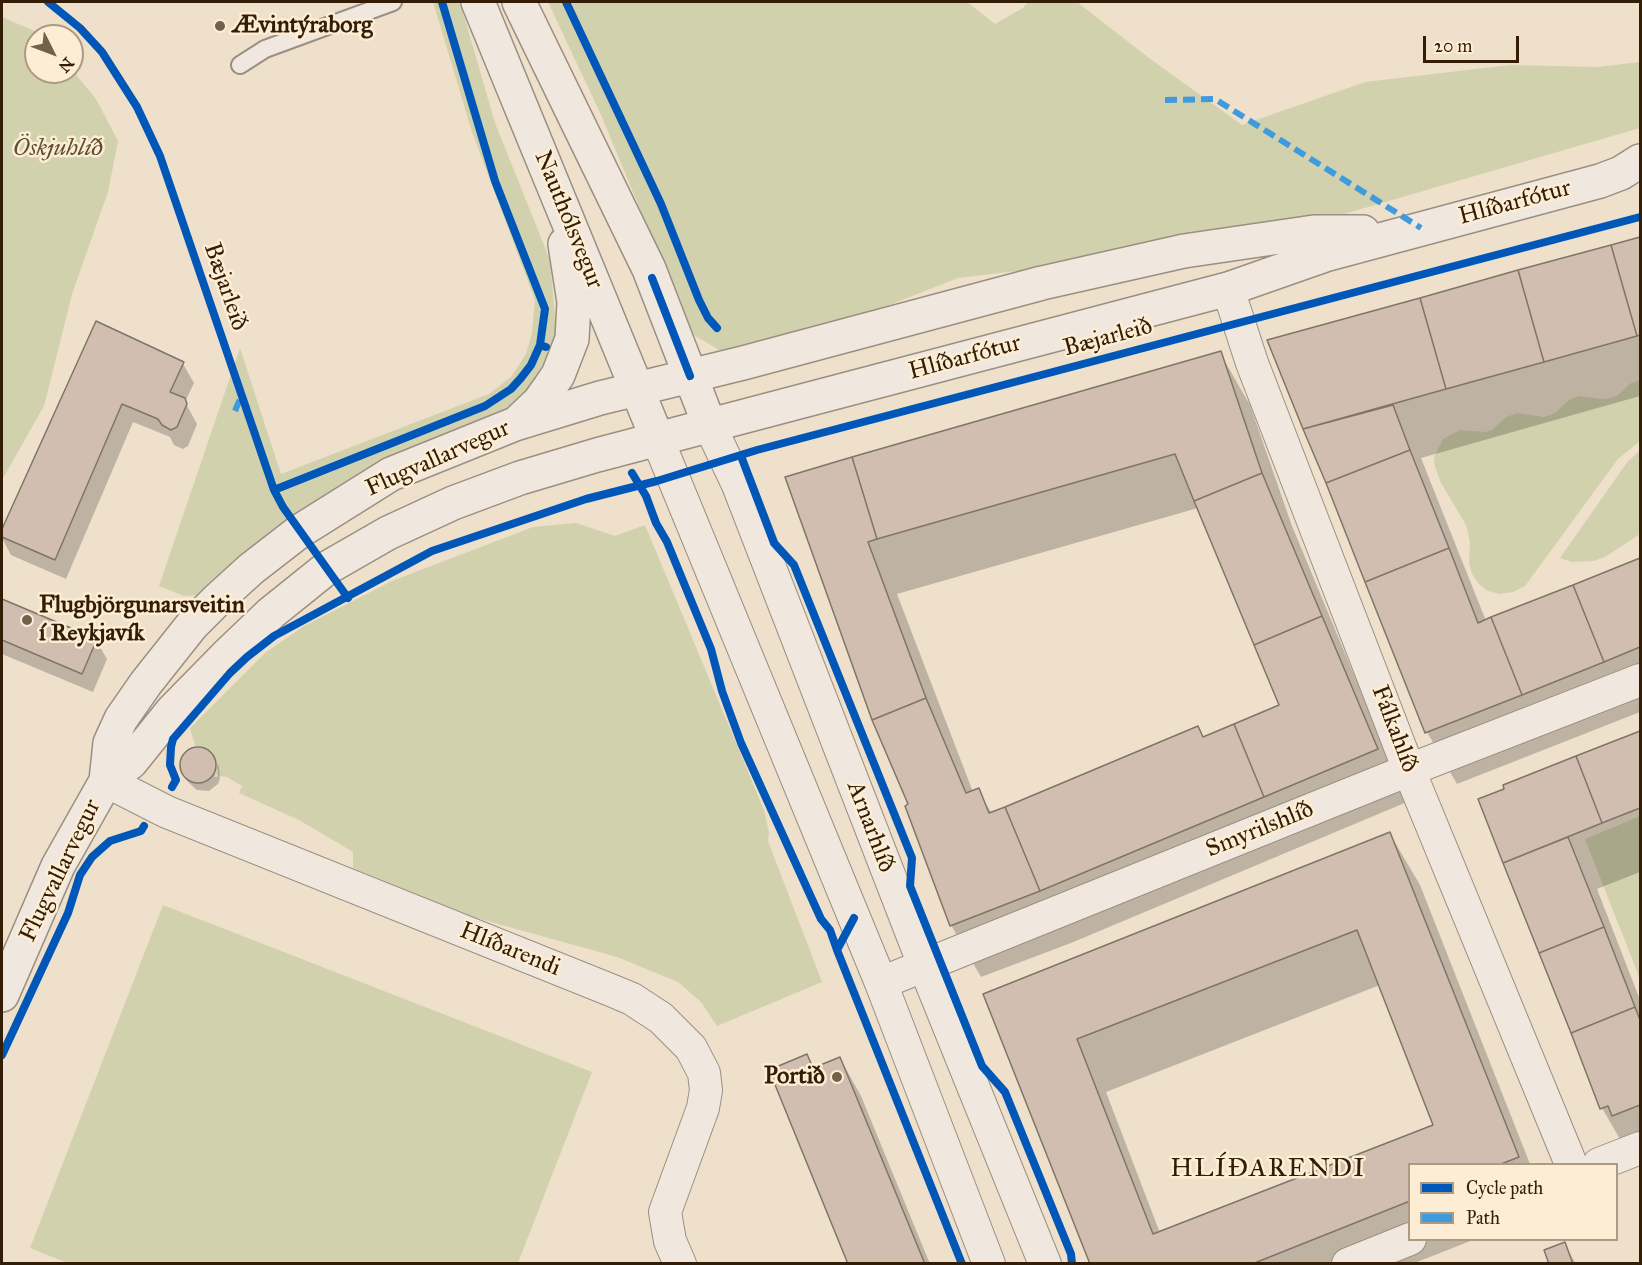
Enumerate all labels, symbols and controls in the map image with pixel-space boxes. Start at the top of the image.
place label: Ævintýraborg [232,12,373,40]
marker: Ævintýraborg [213,19,227,33]
north arrow [24,24,84,84]
scale bar [1426,24,1522,62]
text: 20 m [1434,35,1472,57]
text: N [55,54,78,76]
park label: Öskjuhlíð [13,135,103,163]
street label: Nauthólsvegur [527,147,609,293]
street label: Hlíðarfótur [1456,174,1574,232]
street label: Bæjarleið [197,239,253,335]
street label: Bæjarleið [1060,312,1156,364]
street label: Hlíðarfótur [906,329,1024,387]
street label: Flugvallarvegur [361,414,515,504]
place label: Flugbjörgunarsveitin í Reykjavík [39,592,245,648]
marker: Flugbjörgunarsveitin í Reykjavík [20,613,34,627]
street label: Fálkahlíð [1364,681,1424,777]
street label: Arnarhlíð [840,777,900,877]
street label: Flugvallarvegur [14,795,108,947]
street label: Smyrilshlíð [1202,795,1318,865]
street label: Hlíðarendi [455,917,565,983]
place label: Portið [764,1063,825,1091]
marker: Portið [830,1070,844,1084]
district label: HLÍÐARENDI [1170,1154,1366,1186]
legend [1408,1163,1618,1241]
text: Cycle path [1466,1177,1543,1199]
text: Path [1466,1207,1500,1229]

